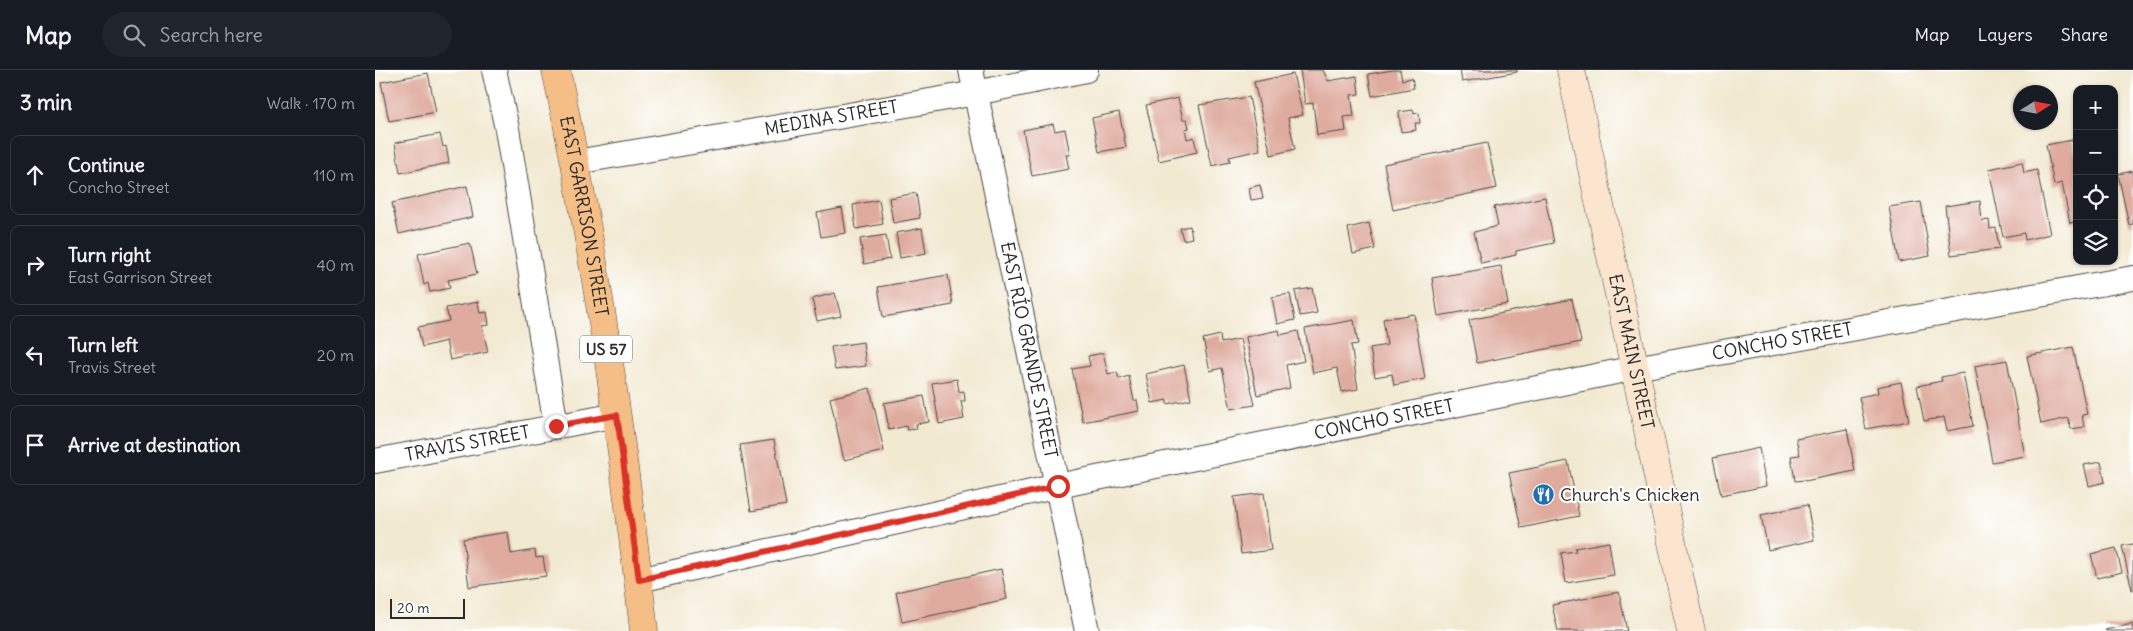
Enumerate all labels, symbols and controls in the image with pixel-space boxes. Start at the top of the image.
search box [102,12,452,57]
text: Map [25,20,72,50]
icon: search [120,21,148,49]
text: Search here [160,23,263,47]
text: Map [1914,23,1949,46]
text: Layers [1977,23,2033,46]
text: Share [2061,23,2108,46]
north arrow [2013,85,2058,130]
map controls [2073,85,2118,265]
button: + [2073,85,2118,130]
text: 3 min [20,89,72,116]
text: Walk · 170 m [266,93,355,113]
street label: MEDINA STREET [763,95,900,140]
street label: EAST GARRISON STREET [555,114,614,318]
button: − [2073,130,2118,175]
text: Continue [68,153,145,177]
icon: ahead [21,161,49,189]
text: 110 m [313,165,354,185]
button: locate [2073,175,2118,220]
text: Concho Street [68,177,170,197]
button: layers [2073,220,2118,265]
street label: EAST RÍO GRANDE STREET [996,240,1063,460]
text: Turn right [68,243,151,267]
icon: right [21,251,49,279]
text: 40 m [316,255,354,275]
text: East Garrison Street [68,267,212,287]
street label: EAST MAIN STREET [1604,272,1660,431]
street label: CONCHO STREET [1710,317,1854,365]
text: Turn left [68,333,138,357]
road number: US 57 [580,336,632,362]
icon: left [21,341,49,369]
text: 20 m [317,345,354,365]
text: Travis Street [68,357,156,377]
street label: CONCHO STREET [1312,393,1456,444]
route end [545,415,568,438]
street label: TRAVIS STREET [403,420,532,466]
icon: arrive [21,431,49,459]
text: Arrive at destination [68,433,241,457]
route start [1047,475,1070,498]
restaurant icon: Church's Chicken [1532,483,1556,507]
place label: Church's Chicken [1560,483,1700,506]
scale bar [390,596,465,619]
text: 20 m [397,599,430,617]

